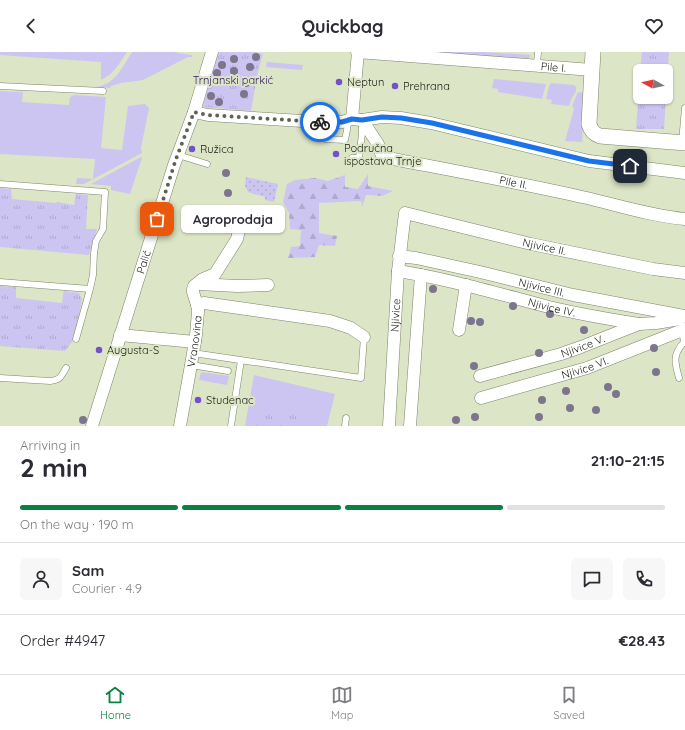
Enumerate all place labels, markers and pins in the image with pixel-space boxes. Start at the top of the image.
place label: Neptun [347,75,384,89]
marker: Neptun [334,77,344,87]
place label: Prehrana [403,79,450,93]
marker: Prehrana [390,81,400,91]
place label: Područna ispostava Trnje [344,141,421,168]
place label: Ružica [200,142,234,156]
marker: Ružica [187,144,197,154]
marker: Područna ispostava Trnje [331,149,341,159]
pin [613,149,647,183]
pin [140,202,174,236]
callout: Agroprodaja [181,205,285,233]
place label: Augusta-S [107,343,159,357]
marker: Augusta-S [94,345,104,355]
place label: Studenac [206,393,254,407]
marker: Studenac [193,395,203,405]

